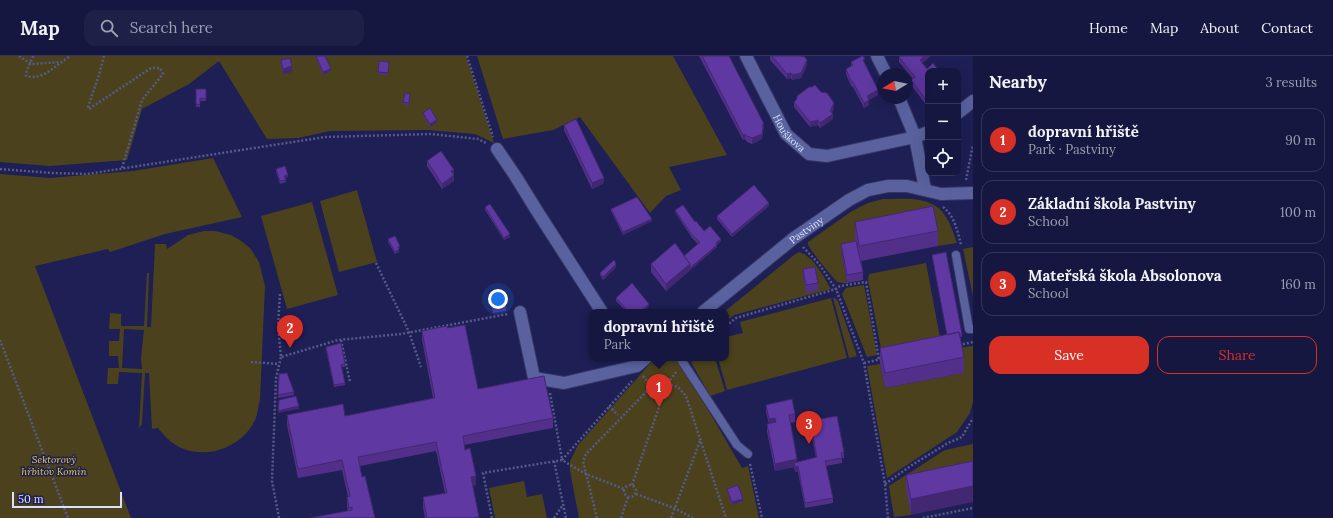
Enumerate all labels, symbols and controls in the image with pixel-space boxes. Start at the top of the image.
search box [84,10,364,46]
text: Map [20,16,60,40]
icon: search [98,17,120,39]
text: Search here [130,18,213,37]
text: Home [1089,19,1128,37]
text: Map [1150,19,1178,37]
text: About [1200,19,1239,37]
text: Contact [1261,19,1313,37]
north arrow [877,68,913,104]
map controls [925,68,961,176]
button: + [925,68,961,104]
text: Nearby [989,71,1047,93]
text: 3 results [1265,74,1317,91]
button: − [925,104,961,140]
street label: Houškova [770,112,808,155]
text: dopravní hřiště [1028,122,1139,141]
text: 1 [1000,132,1006,149]
text: 90 m [1285,132,1316,149]
button: locate [925,140,961,176]
text: Park · Pastviny [1028,141,1116,158]
text: Základní škola Pastviny [1028,194,1196,213]
text: 2 [1000,204,1006,221]
text: 100 m [1280,204,1316,221]
street label: Pastviny [786,213,827,246]
text: School [1028,213,1069,230]
text: Mateřská škola Absolonova [1028,266,1222,285]
text: 3 [999,276,1007,293]
text: 160 m [1281,276,1316,293]
text: School [1028,285,1069,302]
your location [488,289,508,309]
popup [589,309,729,361]
pin: 2 [277,315,303,348]
text: dopravní hřiště [604,317,714,336]
text: Park [604,336,631,353]
button: Save [989,336,1149,374]
button: Share [1157,336,1317,374]
pin: 1 [646,374,672,407]
pin: 3 [796,411,822,444]
park label: Sektorový hřbitov Komín [21,453,87,478]
scale bar [12,490,122,509]
text: 50 m [18,492,44,506]

